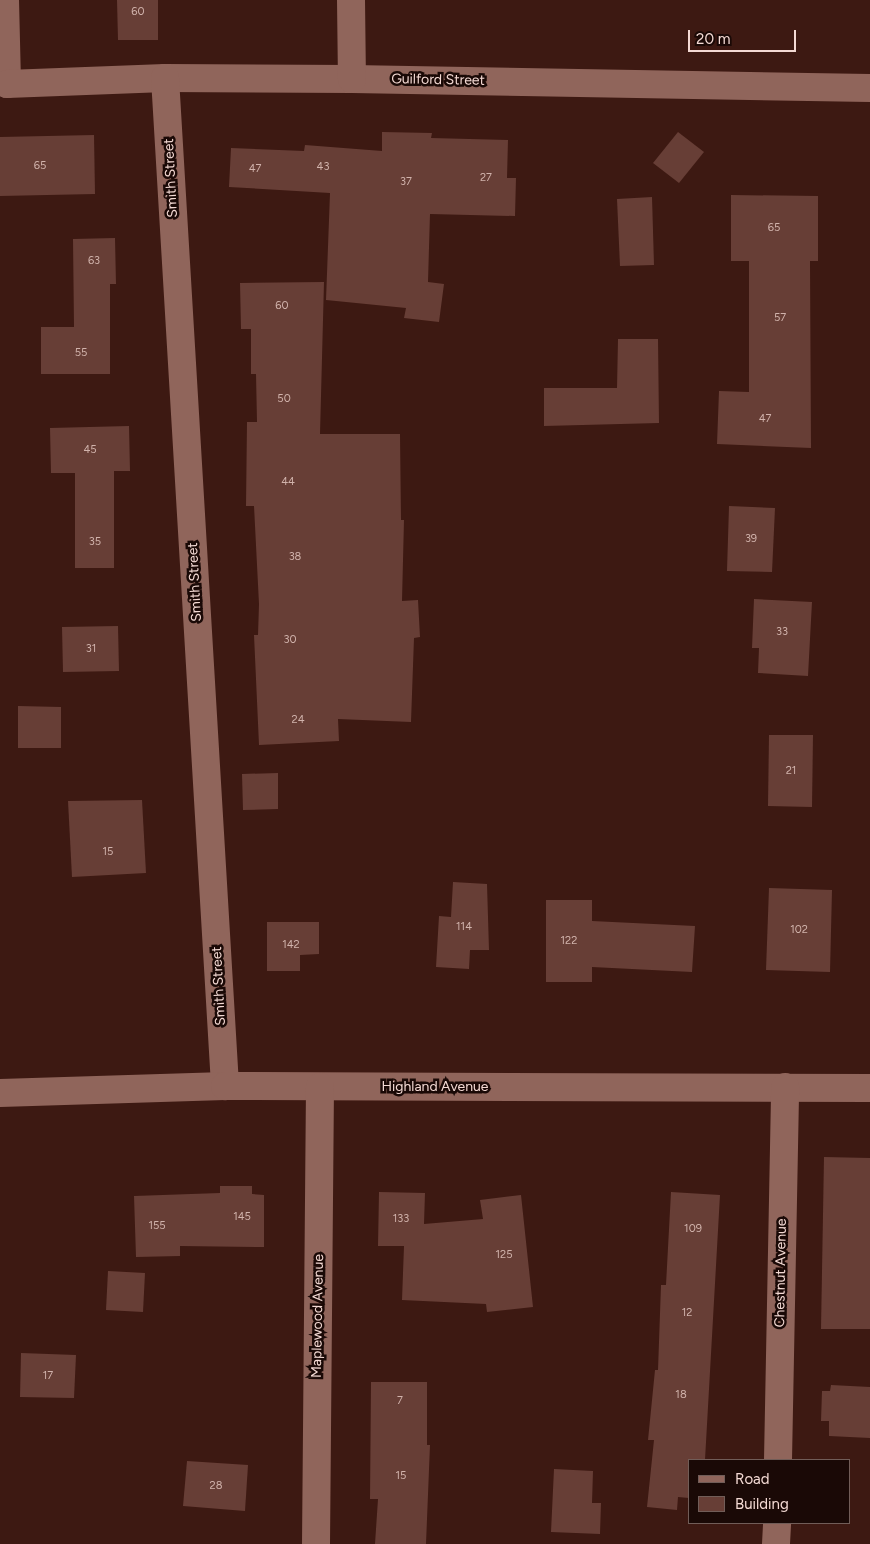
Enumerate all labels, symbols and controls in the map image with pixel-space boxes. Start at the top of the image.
house number: 60 [131,5,145,19]
scale bar [690,20,798,52]
text: 20 m [696,30,730,48]
street label: Guilford Street [391,71,485,89]
street label: Smith Street [161,138,181,218]
house number: 65 [34,159,46,173]
house number: 43 [317,160,329,174]
house number: 47 [249,162,261,176]
house number: 27 [480,171,492,185]
house number: 37 [400,175,412,189]
house number: 65 [768,221,780,235]
house number: 63 [88,254,100,268]
house number: 60 [275,299,289,313]
house number: 57 [774,311,786,325]
house number: 55 [75,346,87,360]
house number: 50 [277,392,291,406]
house number: 47 [759,412,771,426]
house number: 45 [83,443,97,457]
house number: 44 [281,475,295,489]
house number: 39 [745,532,757,546]
house number: 35 [89,535,101,549]
street label: Smith Street [185,542,205,622]
house number: 38 [289,550,301,564]
house number: 33 [776,625,788,639]
house number: 30 [283,633,297,647]
house number: 31 [86,642,96,656]
house number: 24 [292,713,304,727]
house number: 21 [786,764,796,778]
house number: 15 [103,845,113,859]
house number: 114 [456,920,472,934]
house number: 102 [790,923,808,937]
house number: 122 [561,934,577,948]
house number: 142 [282,938,300,952]
street label: Smith Street [209,946,229,1026]
street label: Highland Avenue [382,1079,488,1095]
house number: 145 [233,1210,251,1224]
house number: 133 [393,1212,409,1226]
street label: Chestnut Avenue [772,1218,790,1328]
house number: 155 [148,1219,166,1233]
house number: 109 [684,1222,702,1236]
house number: 125 [495,1248,513,1262]
street label: Maplewood Avenue [309,1254,327,1378]
house number: 12 [682,1306,692,1320]
house number: 17 [43,1369,53,1383]
house number: 18 [675,1388,687,1402]
house number: 7 [397,1394,403,1408]
legend [688,1459,850,1524]
house number: 15 [396,1469,406,1483]
text: Road [735,1470,770,1488]
house number: 28 [210,1479,222,1493]
text: Building [735,1495,789,1513]

